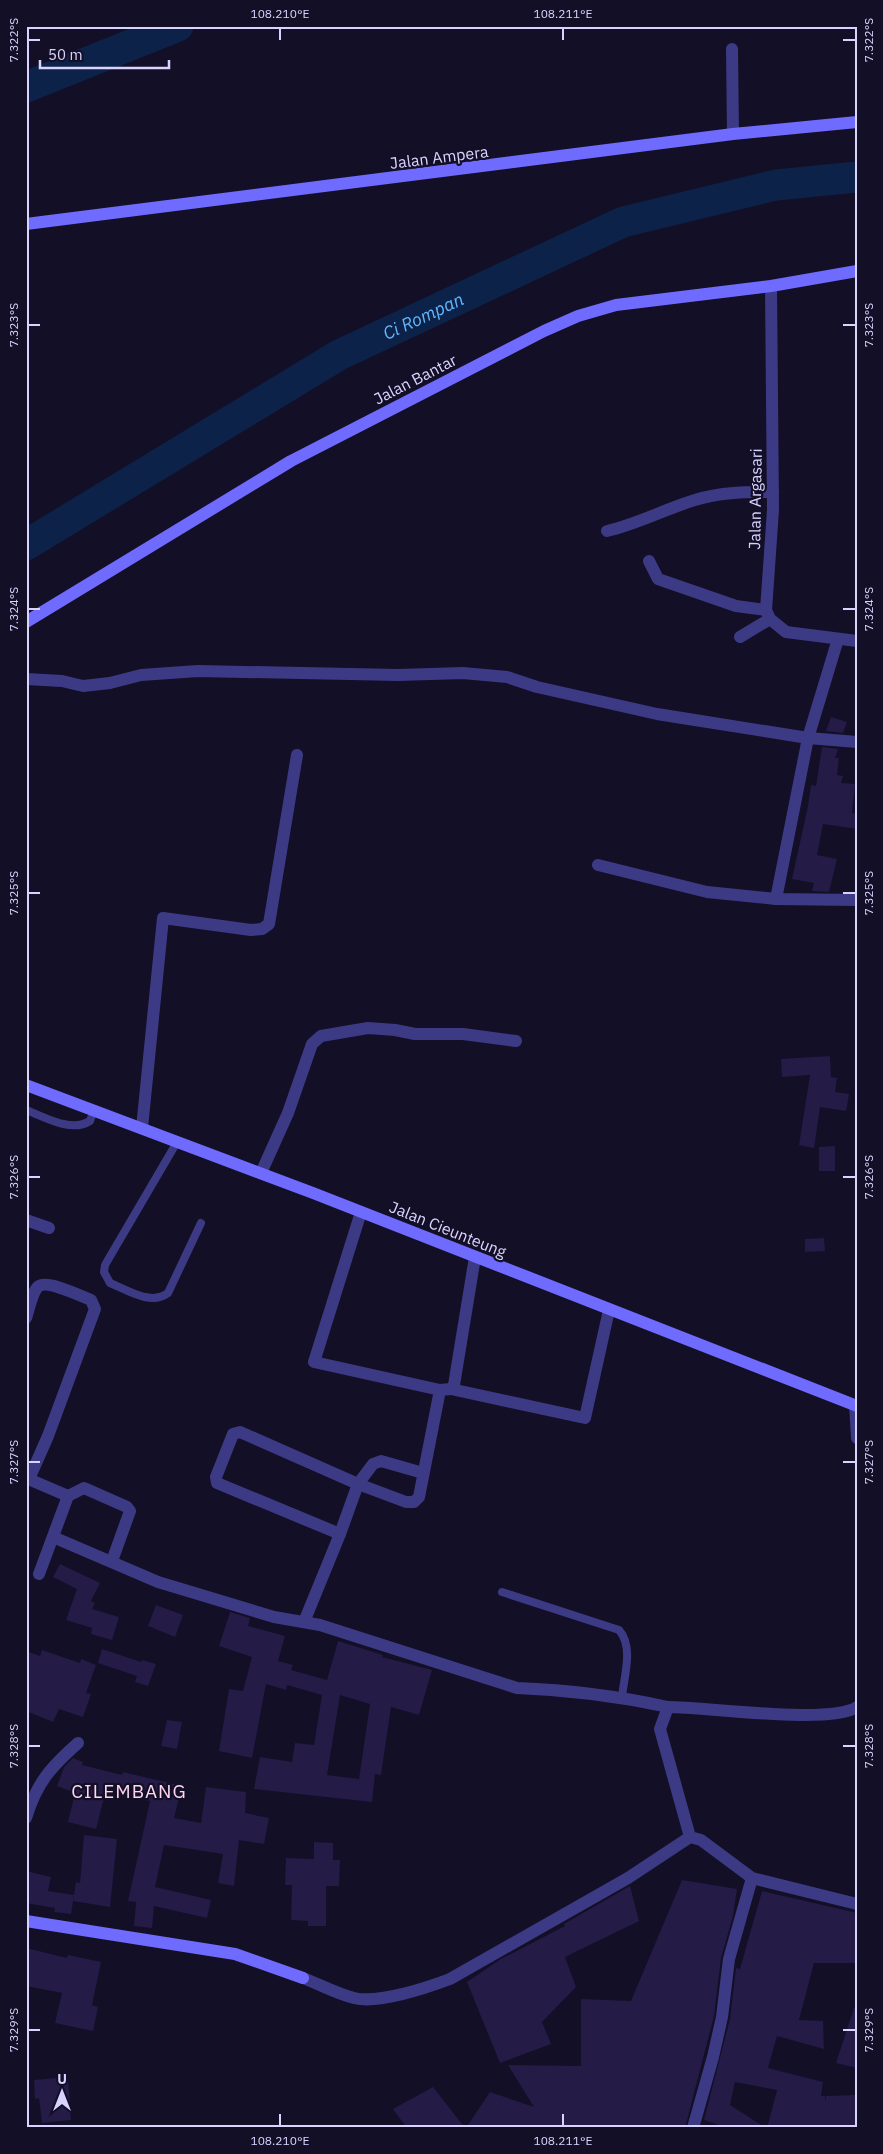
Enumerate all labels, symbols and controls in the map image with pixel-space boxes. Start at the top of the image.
text: 108.210°E [250,6,310,21]
text: 108.211°E [533,6,593,21]
text: 7.322°S [6,18,21,62]
text: 7.322°S [861,18,876,62]
scale bar [40,38,169,70]
text: 50 m [48,45,83,64]
street label: Jalan Ampera [389,141,490,173]
water label: Ci Rompan [379,287,467,344]
text: 7.323°S [6,303,21,347]
text: 7.323°S [861,303,876,347]
street label: Jalan Bantar [370,349,460,408]
street label: Jalan Argasari [744,448,766,550]
text: 7.324°S [6,587,21,631]
text: 7.324°S [861,587,876,631]
text: 7.325°S [6,871,21,915]
text: 7.325°S [861,871,876,915]
text: 7.326°S [6,1155,21,1199]
text: 7.326°S [861,1155,876,1199]
street label: Jalan Cieunteung [387,1196,510,1262]
text: 7.327°S [6,1440,21,1484]
text: 7.327°S [861,1440,876,1484]
text: 7.328°S [6,1724,21,1768]
text: 7.328°S [861,1724,876,1768]
district label: CILEMBANG [71,1779,187,1803]
text: 7.329°S [6,2008,21,2052]
text: 7.329°S [861,2008,876,2052]
north arrow [38,2066,88,2116]
text: U [57,2070,67,2088]
text: 108.210°E [250,2133,310,2148]
text: 108.211°E [533,2133,593,2148]

